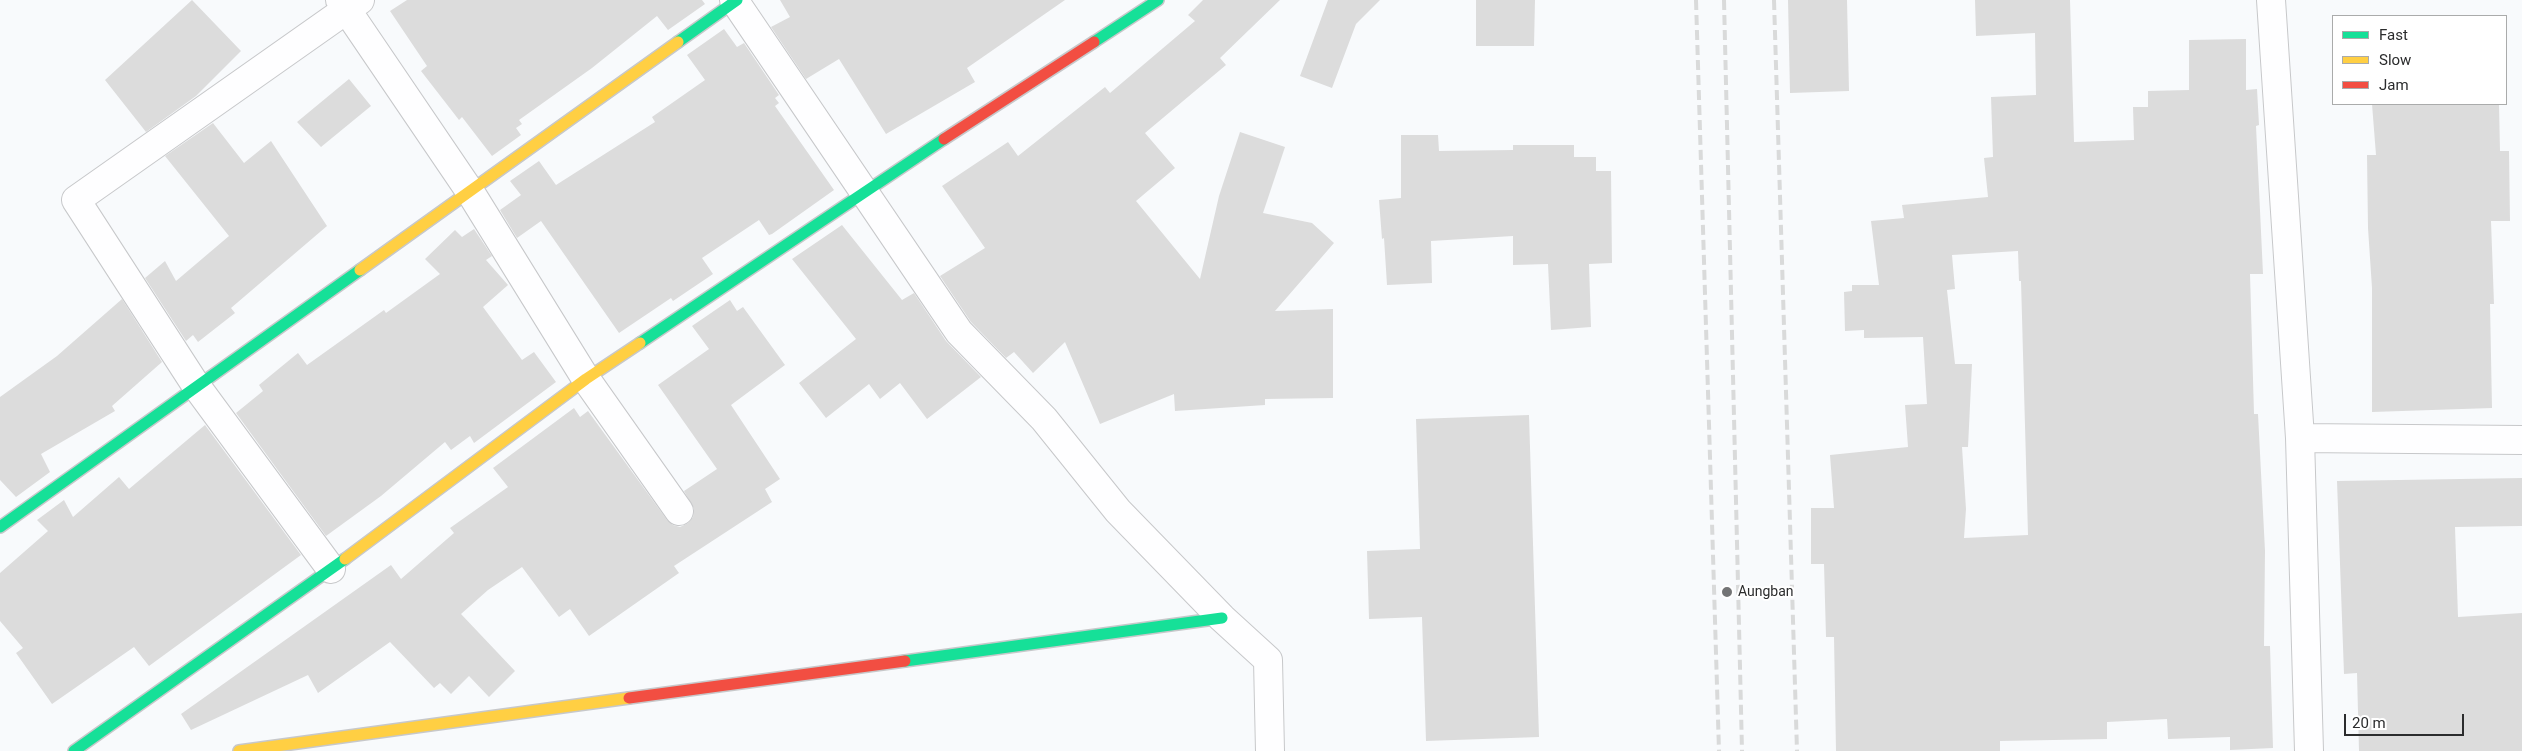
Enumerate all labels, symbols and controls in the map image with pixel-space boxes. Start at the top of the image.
legend [2332,15,2507,105]
text: Fast [2379,26,2408,44]
text: Slow [2379,51,2411,69]
text: Jam [2379,76,2409,94]
place label: Aungban [1738,584,1794,600]
marker: Aungban [1720,585,1734,599]
scale bar [2347,704,2467,736]
text: 20 m [2352,714,2386,732]

